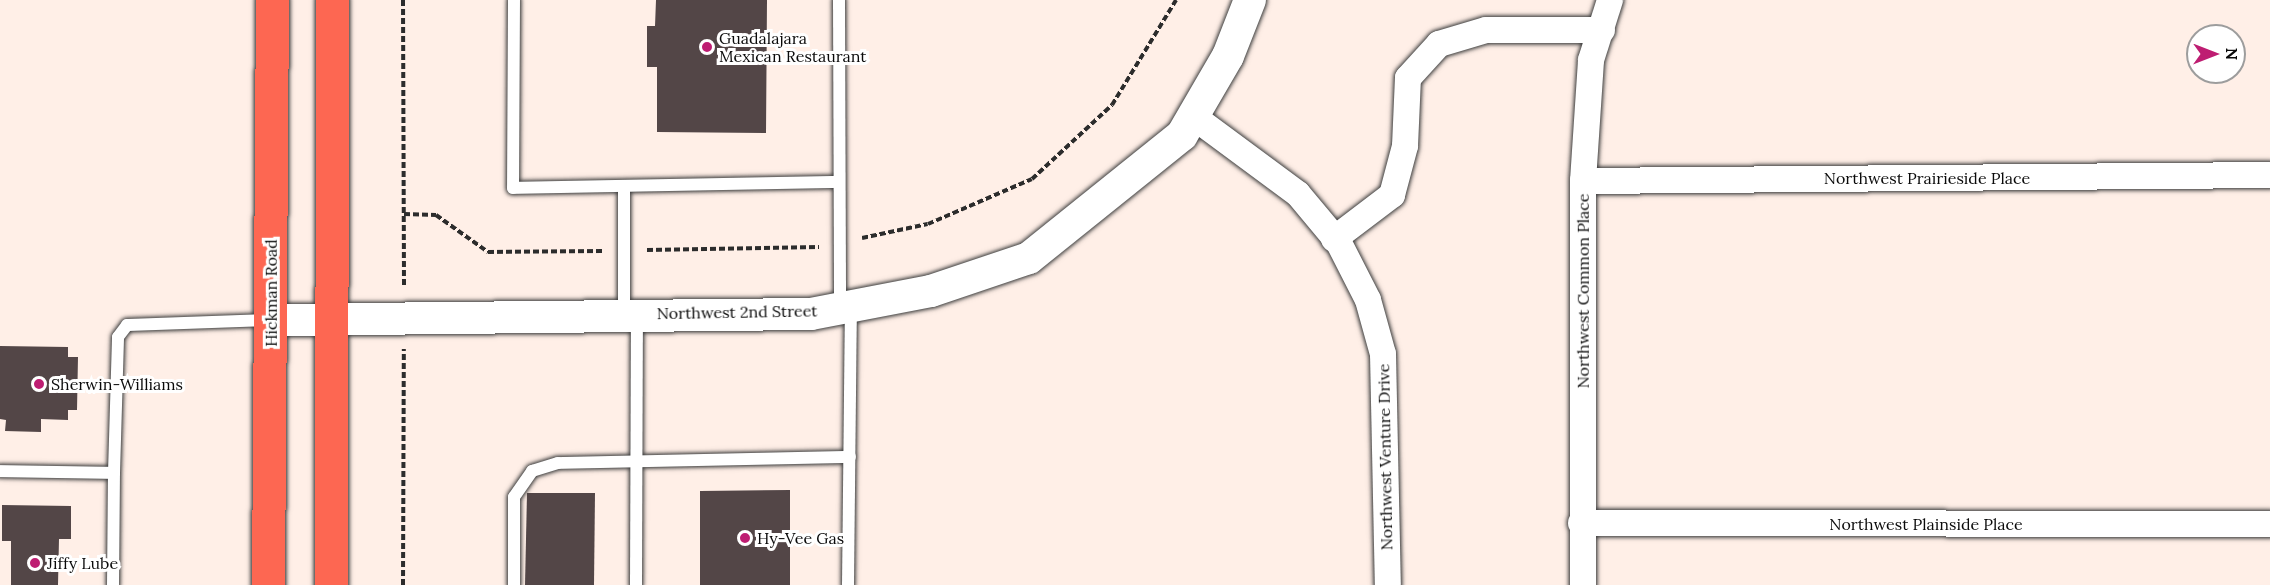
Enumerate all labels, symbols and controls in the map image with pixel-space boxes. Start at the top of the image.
north arrow [2186,24,2246,84]
place label: Guadalajara Mexican Restaurant [719,28,867,66]
marker: Guadalajara Mexican Restaurant [700,40,714,54]
text: N [2222,48,2242,60]
street label: Northwest Prairieside Place [1824,168,2030,188]
street label: Northwest Common Place [1573,194,1593,388]
street label: Hickman Road [261,239,281,347]
street label: Northwest 2nd Street [657,301,817,323]
street label: Northwest Venture Drive [1374,363,1396,551]
place label: Sherwin-Williams [51,374,183,394]
marker: Sherwin-Williams [32,377,46,391]
street label: Northwest Plainside Place [1829,514,2023,534]
place label: Hy-Vee Gas [757,528,844,548]
marker: Hy-Vee Gas [738,531,752,545]
place label: Jiffy Lube [47,553,118,573]
marker: Jiffy Lube [28,556,42,570]

